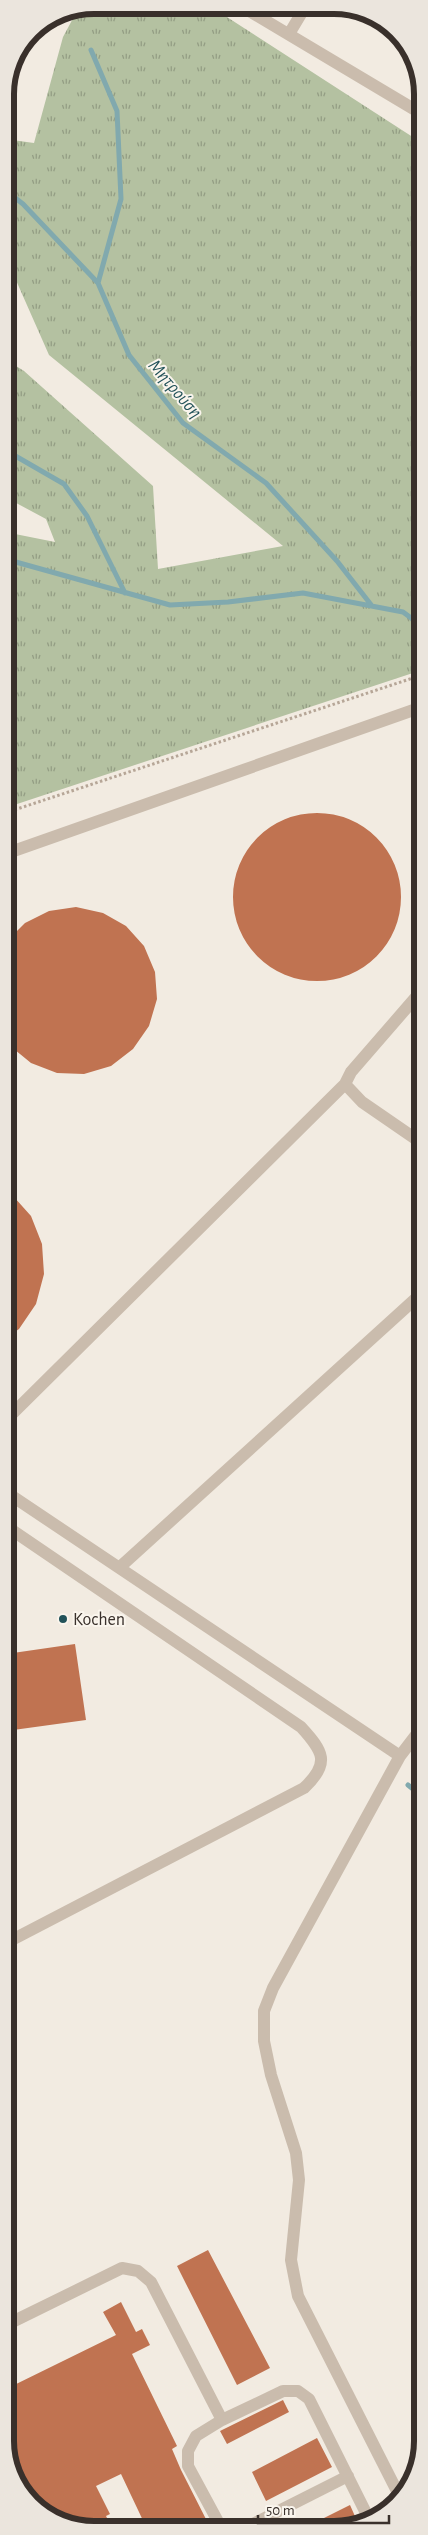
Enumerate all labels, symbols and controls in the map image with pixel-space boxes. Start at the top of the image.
water label: Μητρούση [144,356,205,422]
place label: Kochen [73,1611,125,1629]
marker: Kochen [57,1613,69,1625]
scale bar [258,2492,389,2524]
text: 50 m [266,2503,295,2518]

